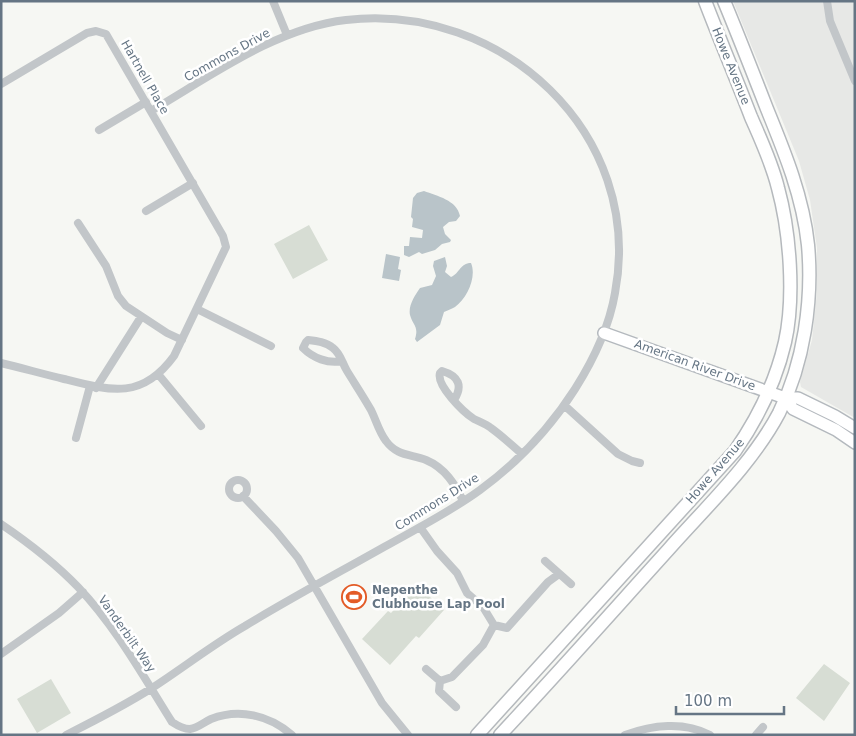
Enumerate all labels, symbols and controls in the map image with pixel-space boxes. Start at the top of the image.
street label: Howe Avenue [709,25,753,107]
street label: Commons Drive [182,26,272,84]
street label: Hartnell Place [118,37,172,117]
street label: American River Drive [633,337,757,393]
street label: Howe Avenue [683,435,747,507]
street label: Commons Drive [393,471,481,533]
place label: Nepenthe Clubhouse Lap Pool [372,583,505,611]
sports icon: Nepenthe Clubhouse Lap Pool [341,584,367,610]
street label: Vanderbilt Way [95,593,159,675]
scale bar [676,684,784,716]
text: 100 m [684,692,732,710]

